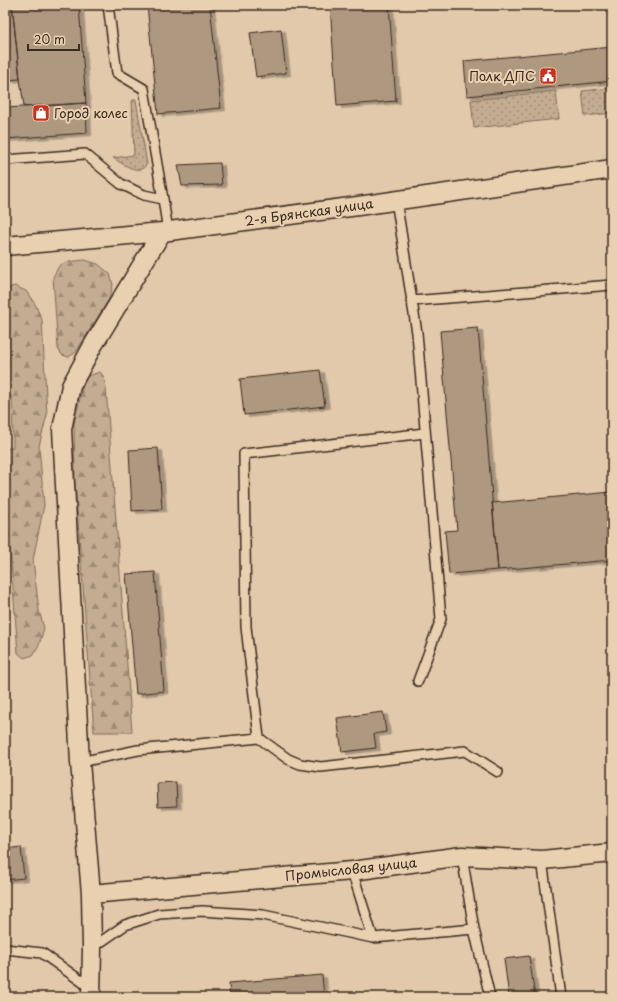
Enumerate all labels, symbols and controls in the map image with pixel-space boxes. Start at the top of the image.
scale bar [28,26,79,52]
text: 20 m [34,30,65,48]
place label: Полк ДПС [469,66,535,85]
public building icon: Полк ДПС [538,66,558,86]
shop icon: Город колес [31,103,51,123]
place label: Город колес [54,103,128,122]
street label: 2-я Брянская улица [244,193,375,230]
street label: Промысловая улица [284,852,418,885]

